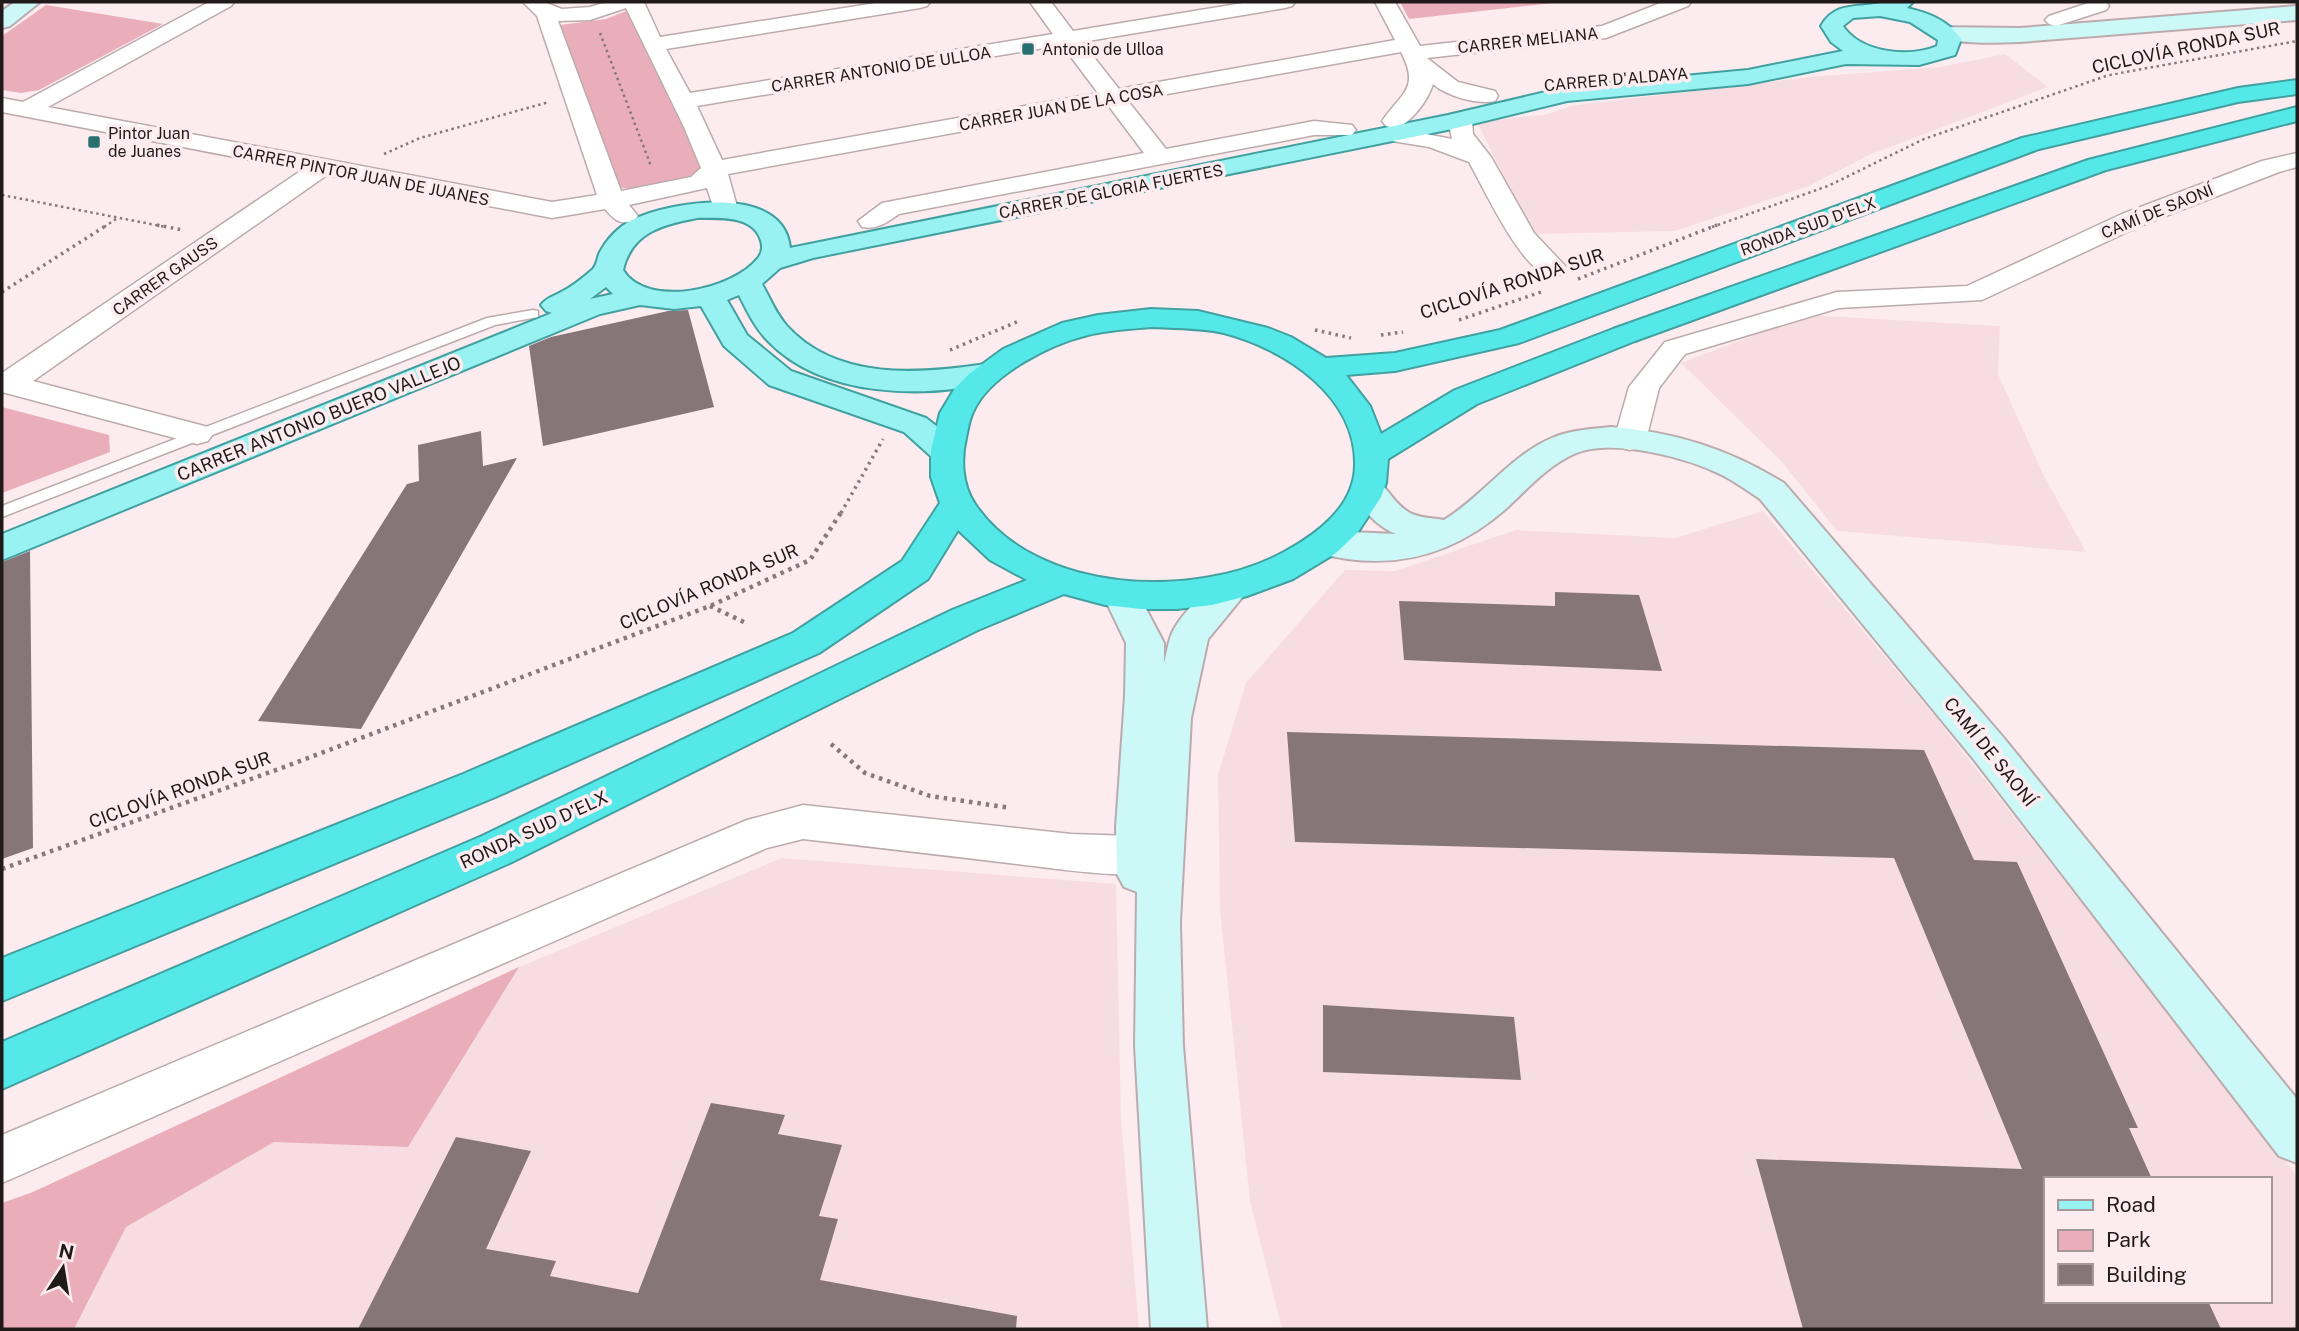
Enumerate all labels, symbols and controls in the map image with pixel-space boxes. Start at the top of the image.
street label: CICLOVÍA RONDA SUR [2090,16,2282,78]
street label: CARRER MELIANA [1457,24,1599,57]
place label: Antonio de Ulloa [1042,40,1164,59]
marker: Antonio de Ulloa [1020,41,1036,57]
street label: CARRER ANTONIO DE ULLOA [770,43,992,96]
street label: CARRER D'ALDAYA [1543,64,1689,95]
street label: CARRER JUAN DE LA COSA [958,80,1165,135]
place label: Pintor Juan de Juanes [108,124,190,161]
marker: Pintor Juan de Juanes [86,134,102,150]
street label: CARRER PINTOR JUAN DE JUANES [231,141,491,210]
street label: CARRER DE GLORIA FUERTES [997,160,1225,223]
street label: CAMÍ DE SAONÍ [2098,179,2216,243]
street label: RONDA SUD D'ELX [1738,193,1878,260]
street label: CARRER GAUSS [109,233,221,320]
street label: CICLOVÍA RONDA SUR [1417,243,1606,323]
street label: CARRER ANTONIO BUERO VALLEJO [174,352,464,485]
street label: CICLOVÍA RONDA SUR [616,538,801,634]
street label: CAMÍ DE SAONÍ [1940,692,2042,811]
street label: CICLOVÍA RONDA SUR [86,746,274,832]
street label: RONDA SUD D'ELX [457,786,611,873]
legend [2044,1177,2271,1303]
text: Road [2106,1192,2156,1217]
text: Park [2106,1227,2151,1252]
north arrow [28,1233,98,1303]
text: N [57,1239,76,1264]
text: Building [2106,1262,2187,1287]

